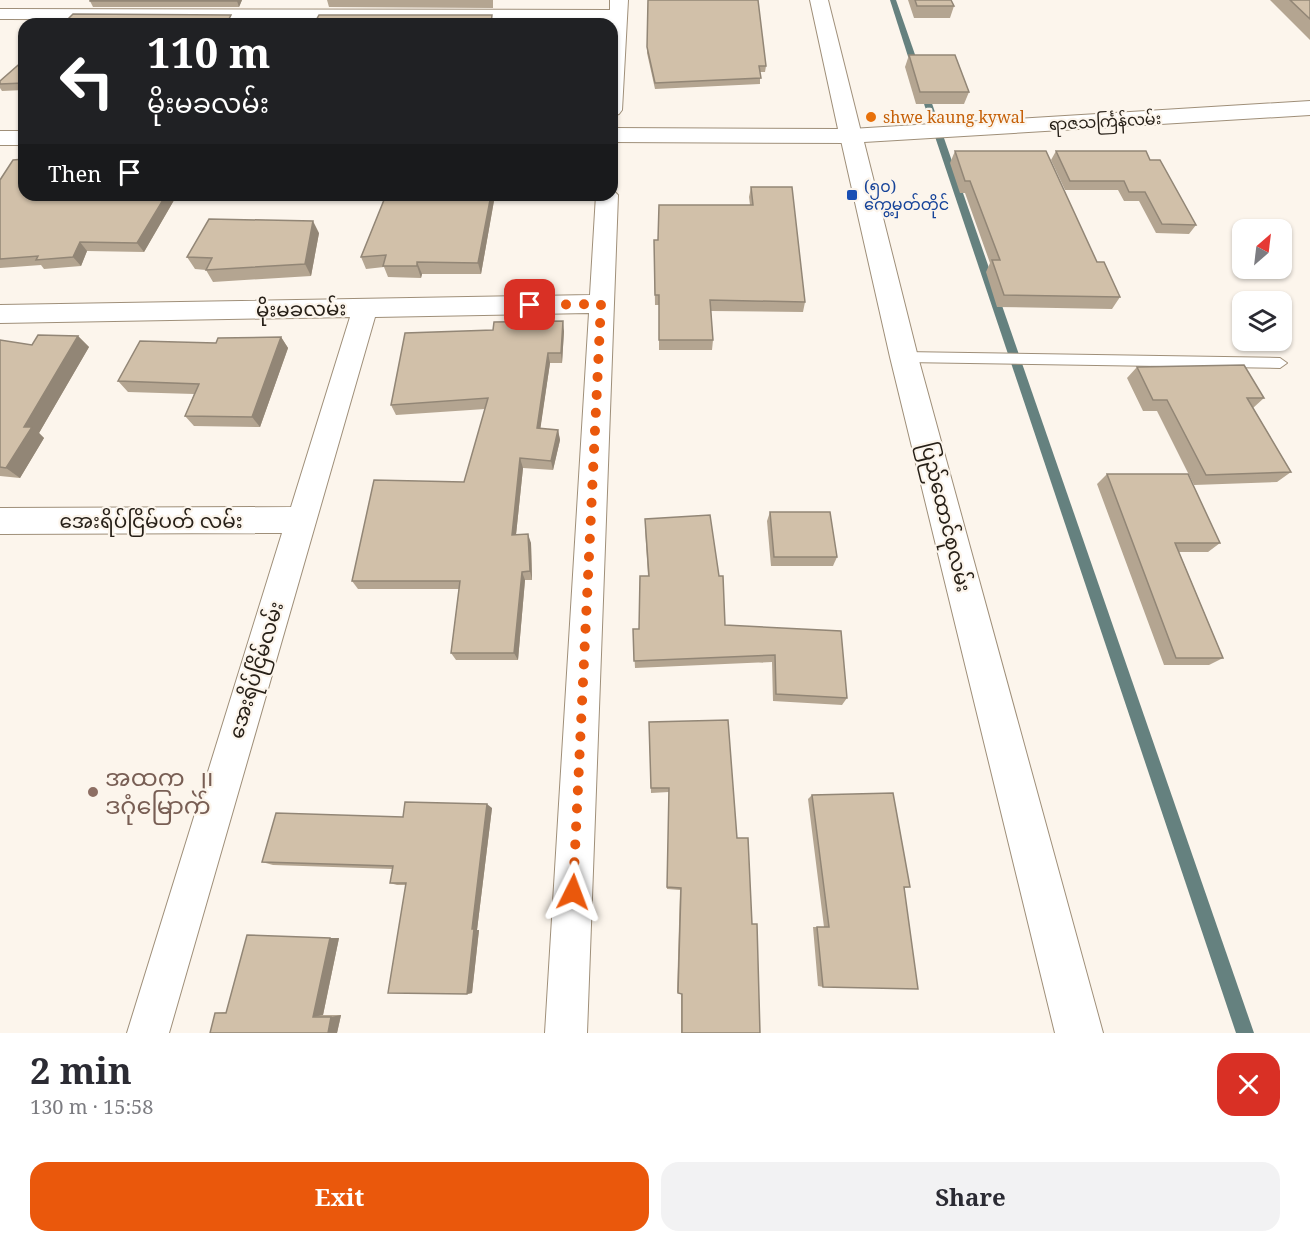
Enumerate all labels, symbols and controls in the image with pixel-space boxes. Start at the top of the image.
text: 110 m [147,23,271,80]
icon: left [48,42,126,120]
text: မိုးမခလမ်း [147,84,269,121]
place label: shwe kaung kywal [883,106,1025,128]
street label: ရာဇသင်္ကြန်လမ်း [1048,107,1162,138]
marker: shwe kaung kywal [864,110,878,124]
icon: arrive [113,156,146,189]
text: Then [48,158,101,188]
place label: (၅၀) ကွေ့မှတ်တိုင် [864,175,949,219]
marker: (၅၀) ကွေ့မှတ်တိုင် [845,188,859,202]
north arrow [1232,219,1292,279]
map controls [1232,219,1292,351]
pin [504,279,555,330]
icon: arrive [513,288,546,321]
button: layers [1232,291,1292,351]
street label: မိုးမခလမ်း [256,294,347,327]
street label: ပြည်ထောင်စုလမ်း [911,439,978,596]
street label: အေးရိပ်ငြိမ်ပတ် လမ်း [59,507,243,537]
street label: အေးရိပ်ငြိမ်လမ်း [222,598,292,743]
place label: အထက ၂၊ ဒဂုံမြောက် [105,760,214,825]
marker: အထက ၂၊ ဒဂုံမြောက် [86,785,100,799]
position arrow [541,860,605,924]
text: 2 min [30,1046,132,1095]
button: close [1217,1053,1280,1116]
text: 130 m · 15:58 [30,1093,153,1120]
button: Exit [30,1162,649,1231]
button: Share [661,1162,1280,1231]

